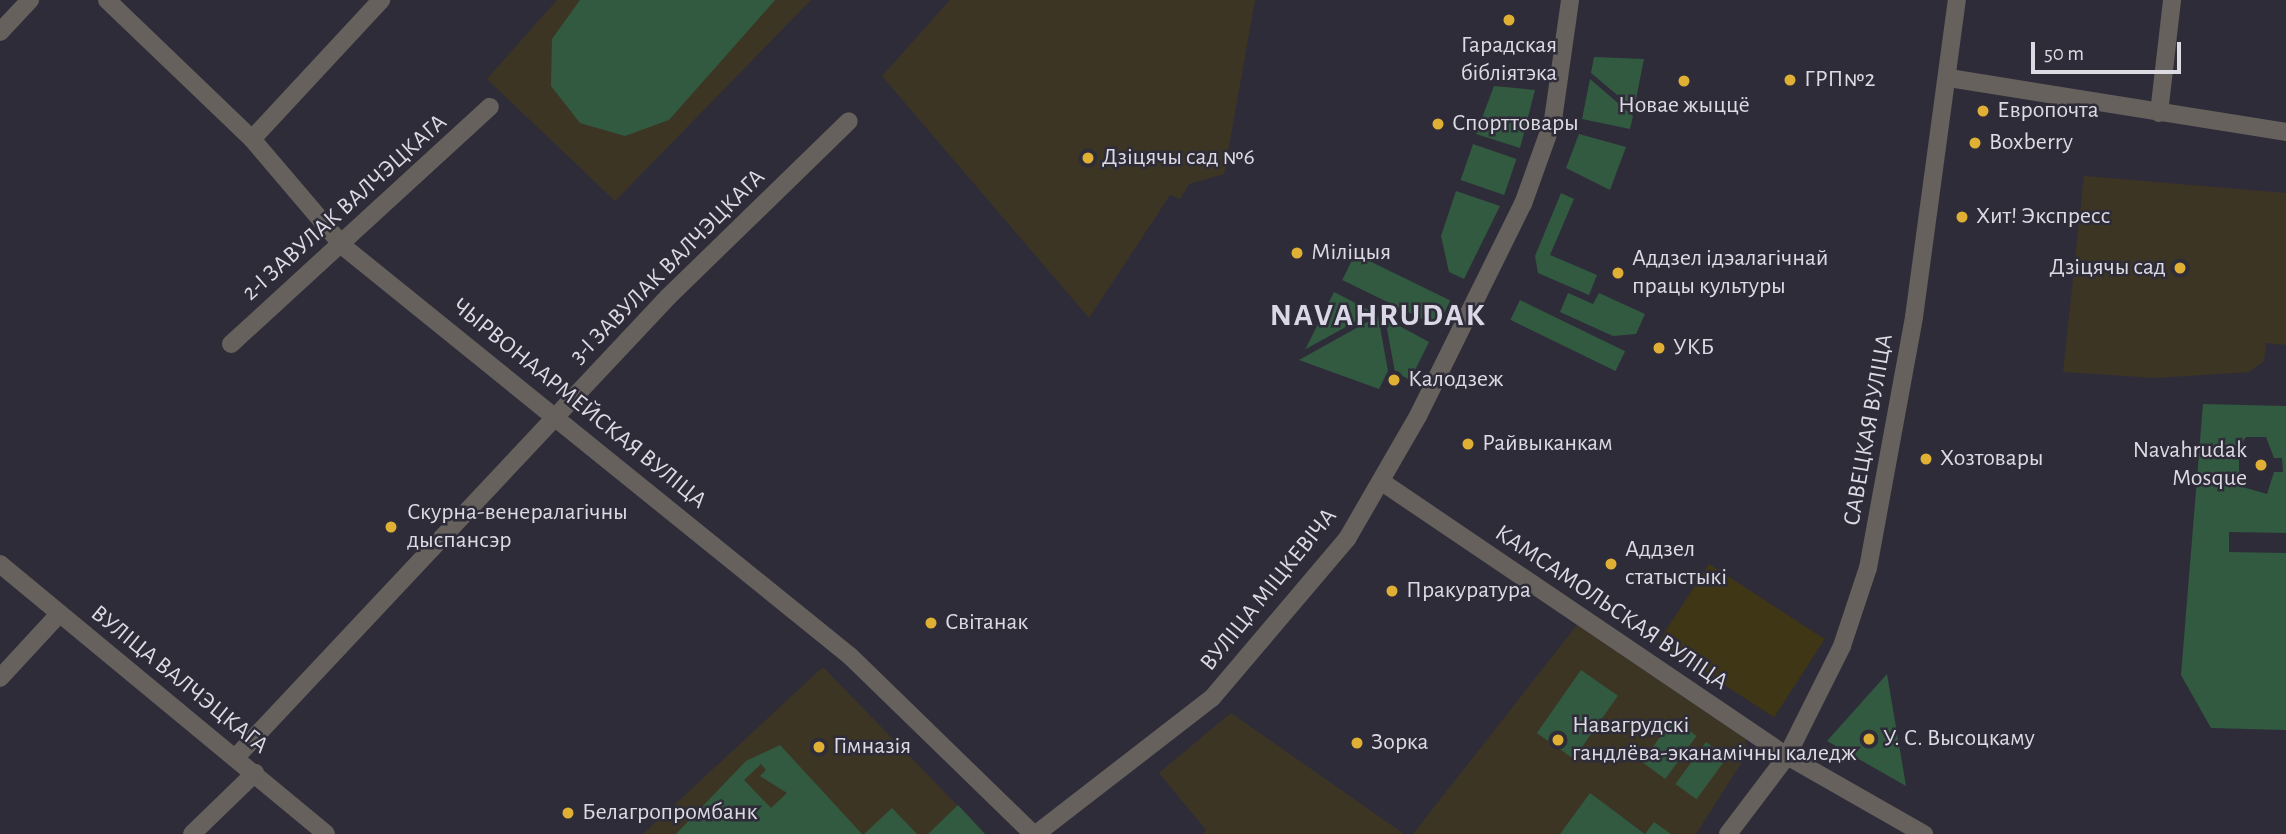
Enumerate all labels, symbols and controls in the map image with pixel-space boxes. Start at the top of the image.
marker: Гарадская бібліятэка [1501,12,1517,28]
scale bar [2034,28,2184,72]
place label: Гарадская бібліятэка [1461,32,1557,88]
text: 50 m [2044,43,2084,64]
place label: ГРП№2 [1804,66,1875,94]
marker: ГРП№2 [1782,72,1798,88]
marker: Новае жыццё [1676,73,1692,89]
place label: Новае жыццё [1618,92,1750,120]
place label: Европочта [1997,97,2099,125]
marker: Европочта [1975,103,1991,119]
street label: 2-І ЗАВУЛАК ВАЛЧЭЦКАГА [237,109,453,307]
place label: Спорттовары [1452,110,1579,138]
marker: Спорттовары [1430,116,1446,132]
place label: Boxberry [1989,129,2073,157]
marker: Boxberry [1967,135,1983,151]
place label: Дзіцячы сад №6 [1102,144,1255,172]
marker: Дзіцячы сад №6 [1080,150,1096,166]
street label: 3-І ЗАВУЛАК ВАЛЧЭЦКАГА [564,163,772,371]
place label: Хит! Экспресс [1976,203,2110,231]
marker: Хит! Экспресс [1954,209,1970,225]
place label: Міліцыя [1311,239,1391,267]
marker: Міліцыя [1289,245,1305,261]
place label: Аддзел ідэалагічнай працы культуры [1632,245,1829,301]
place label: Дзіцячы сад [2049,254,2166,282]
marker: Дзіцячы сад [2172,260,2188,276]
marker: Аддзел ідэалагічнай працы культуры [1610,265,1626,281]
street label: ЧЫРВОНААРМЕЙСКАЯ ВУЛІЦА [446,292,712,516]
district label: NAVAHRUDAK [1271,296,1485,334]
street label: САВЕЦКАЯ ВУЛІЦА [1838,332,1900,528]
place label: УКБ [1673,334,1714,362]
marker: УКБ [1651,340,1667,356]
place label: Калодзеж [1408,366,1503,394]
marker: Калодзеж [1386,372,1402,388]
place label: Райвыканкам [1482,430,1613,458]
marker: Райвыканкам [1460,436,1476,452]
place label: Navahrudak Mosque [2133,437,2247,493]
place label: Хозтовары [1940,445,2043,473]
marker: Хозтовары [1918,451,1934,467]
marker: Navahrudak Mosque [2253,457,2269,473]
place label: Скурна-венералагічны дыспансэр [407,499,628,555]
street label: ВУЛІЦА МІЦКЕВІЧА [1194,503,1344,677]
marker: Скурна-венералагічны дыспансэр [381,517,401,537]
street label: КАМСАМОЛЬСКАЯ ВУЛІЦА [1489,519,1733,697]
place label: Аддзел статыстыкі [1625,536,1727,592]
marker: Аддзел статыстыкі [1603,556,1619,572]
place label: Пракуратура [1406,577,1531,605]
marker: Пракуратура [1384,583,1400,599]
street label: ВУЛІЦА ВАЛЧЭЦКАГА [84,600,274,760]
place label: Світанак [945,609,1028,637]
marker: Світанак [923,615,939,631]
place label: Навагрудскі гандлёва-эканамічны каледж [1572,712,1857,768]
place label: У. С. Высоцкаму [1883,725,2035,753]
place label: Зорка [1371,729,1428,757]
marker: У. С. Высоцкаму [1861,731,1877,747]
marker: Навагрудскі гандлёва-эканамічны каледж [1550,732,1566,748]
place label: Гімназія [833,733,911,761]
marker: Зорка [1349,735,1365,751]
marker: Гімназія [811,739,827,755]
place label: Белагропромбанк [582,799,757,827]
marker: Белагропромбанк [560,805,576,821]

